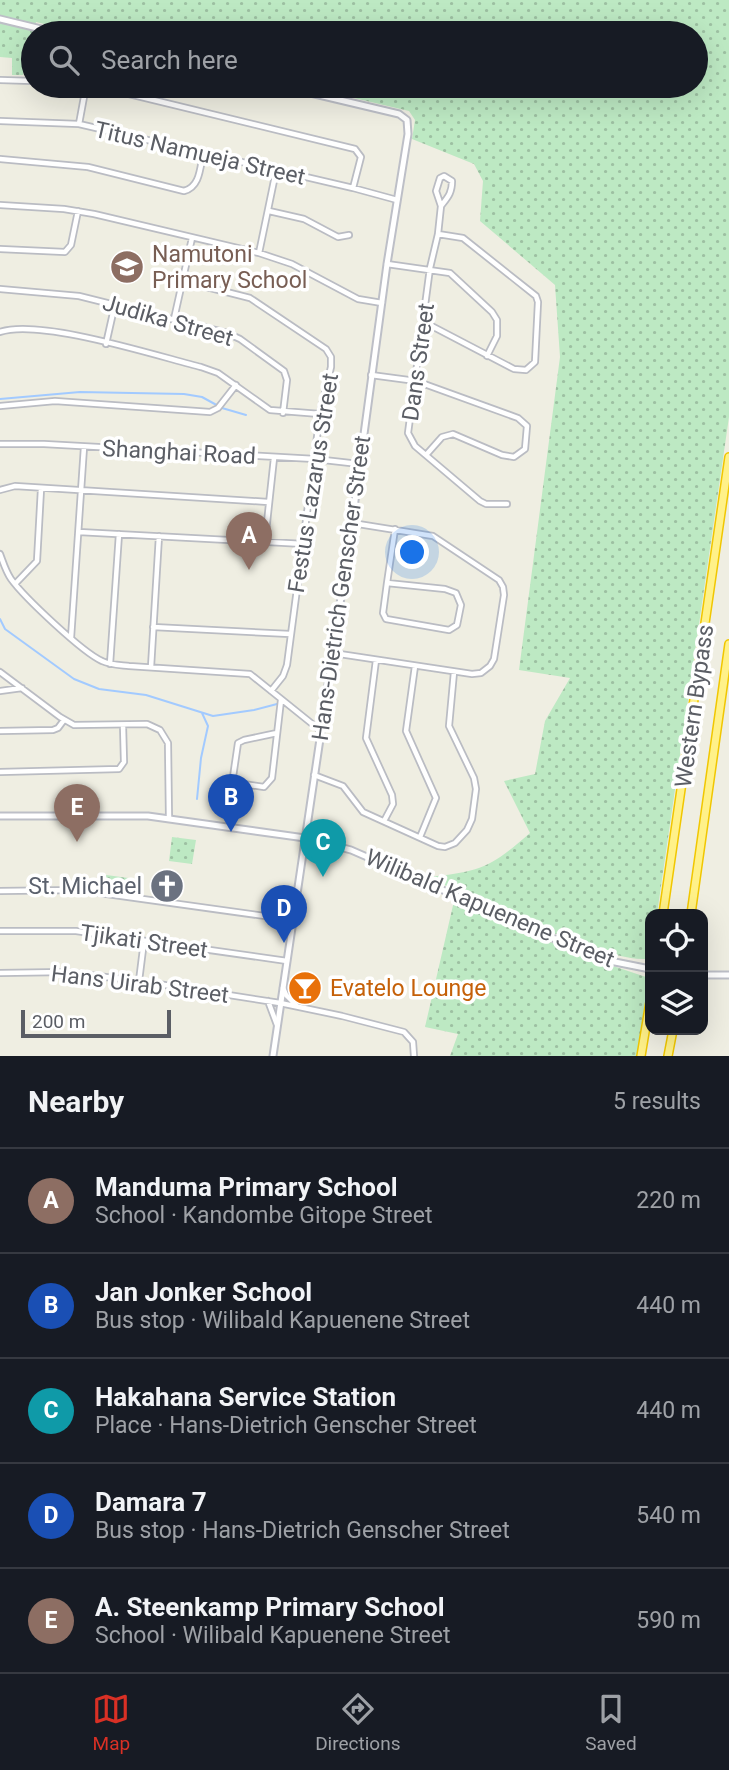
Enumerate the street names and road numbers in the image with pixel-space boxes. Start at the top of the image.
street label: Titus Namueja Street [92,116,308,191]
street label: Judika Street [99,289,236,352]
street label: Dans Street [397,301,440,423]
street label: Festus Lazarus Street [283,371,344,595]
street label: Hans-Dietrich Genscher Street [307,434,376,742]
street label: Shanghai Road [102,435,256,470]
street label: Western Bypass [670,623,719,789]
street label: Wilibald Kapuenene Street [361,844,618,973]
street label: Tjikati Street [78,919,209,964]
street label: Hans Uirab Street [50,960,230,1009]

